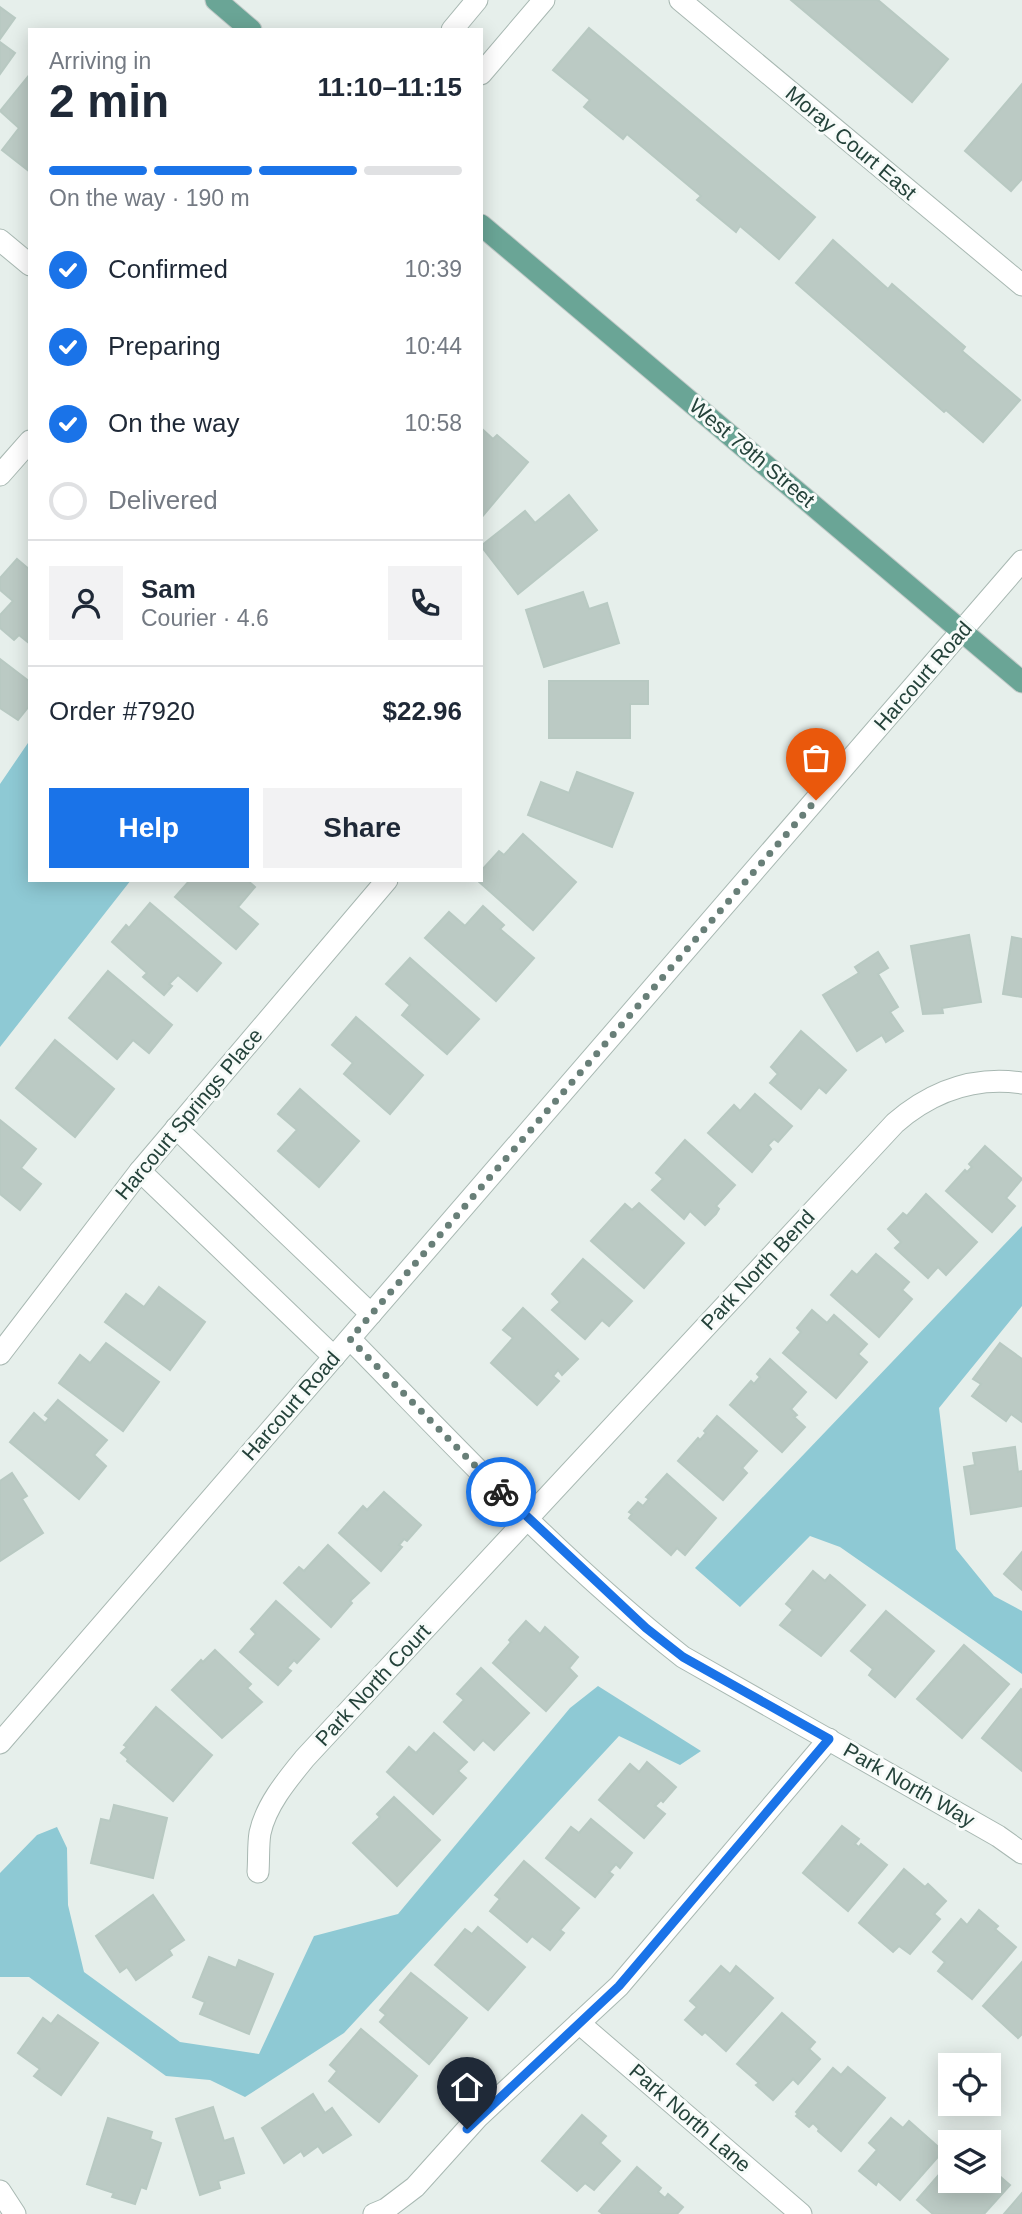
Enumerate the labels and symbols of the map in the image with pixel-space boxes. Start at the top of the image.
street label: Moray Court East [781,81,921,204]
street label: West 79th Street [685,394,820,512]
street label: Harcourt Road [869,617,976,735]
pin [786,728,846,800]
street label: Harcourt Springs Place [110,1024,267,1204]
street label: Park North Bend [696,1205,819,1334]
street label: Harcourt Road [237,1347,344,1465]
courier [466,1457,536,1527]
street label: Park North Court [310,1619,435,1750]
street label: Park North Way [840,1738,979,1832]
pin [437,2057,497,2129]
street label: Park North Lane [625,2059,756,2176]

